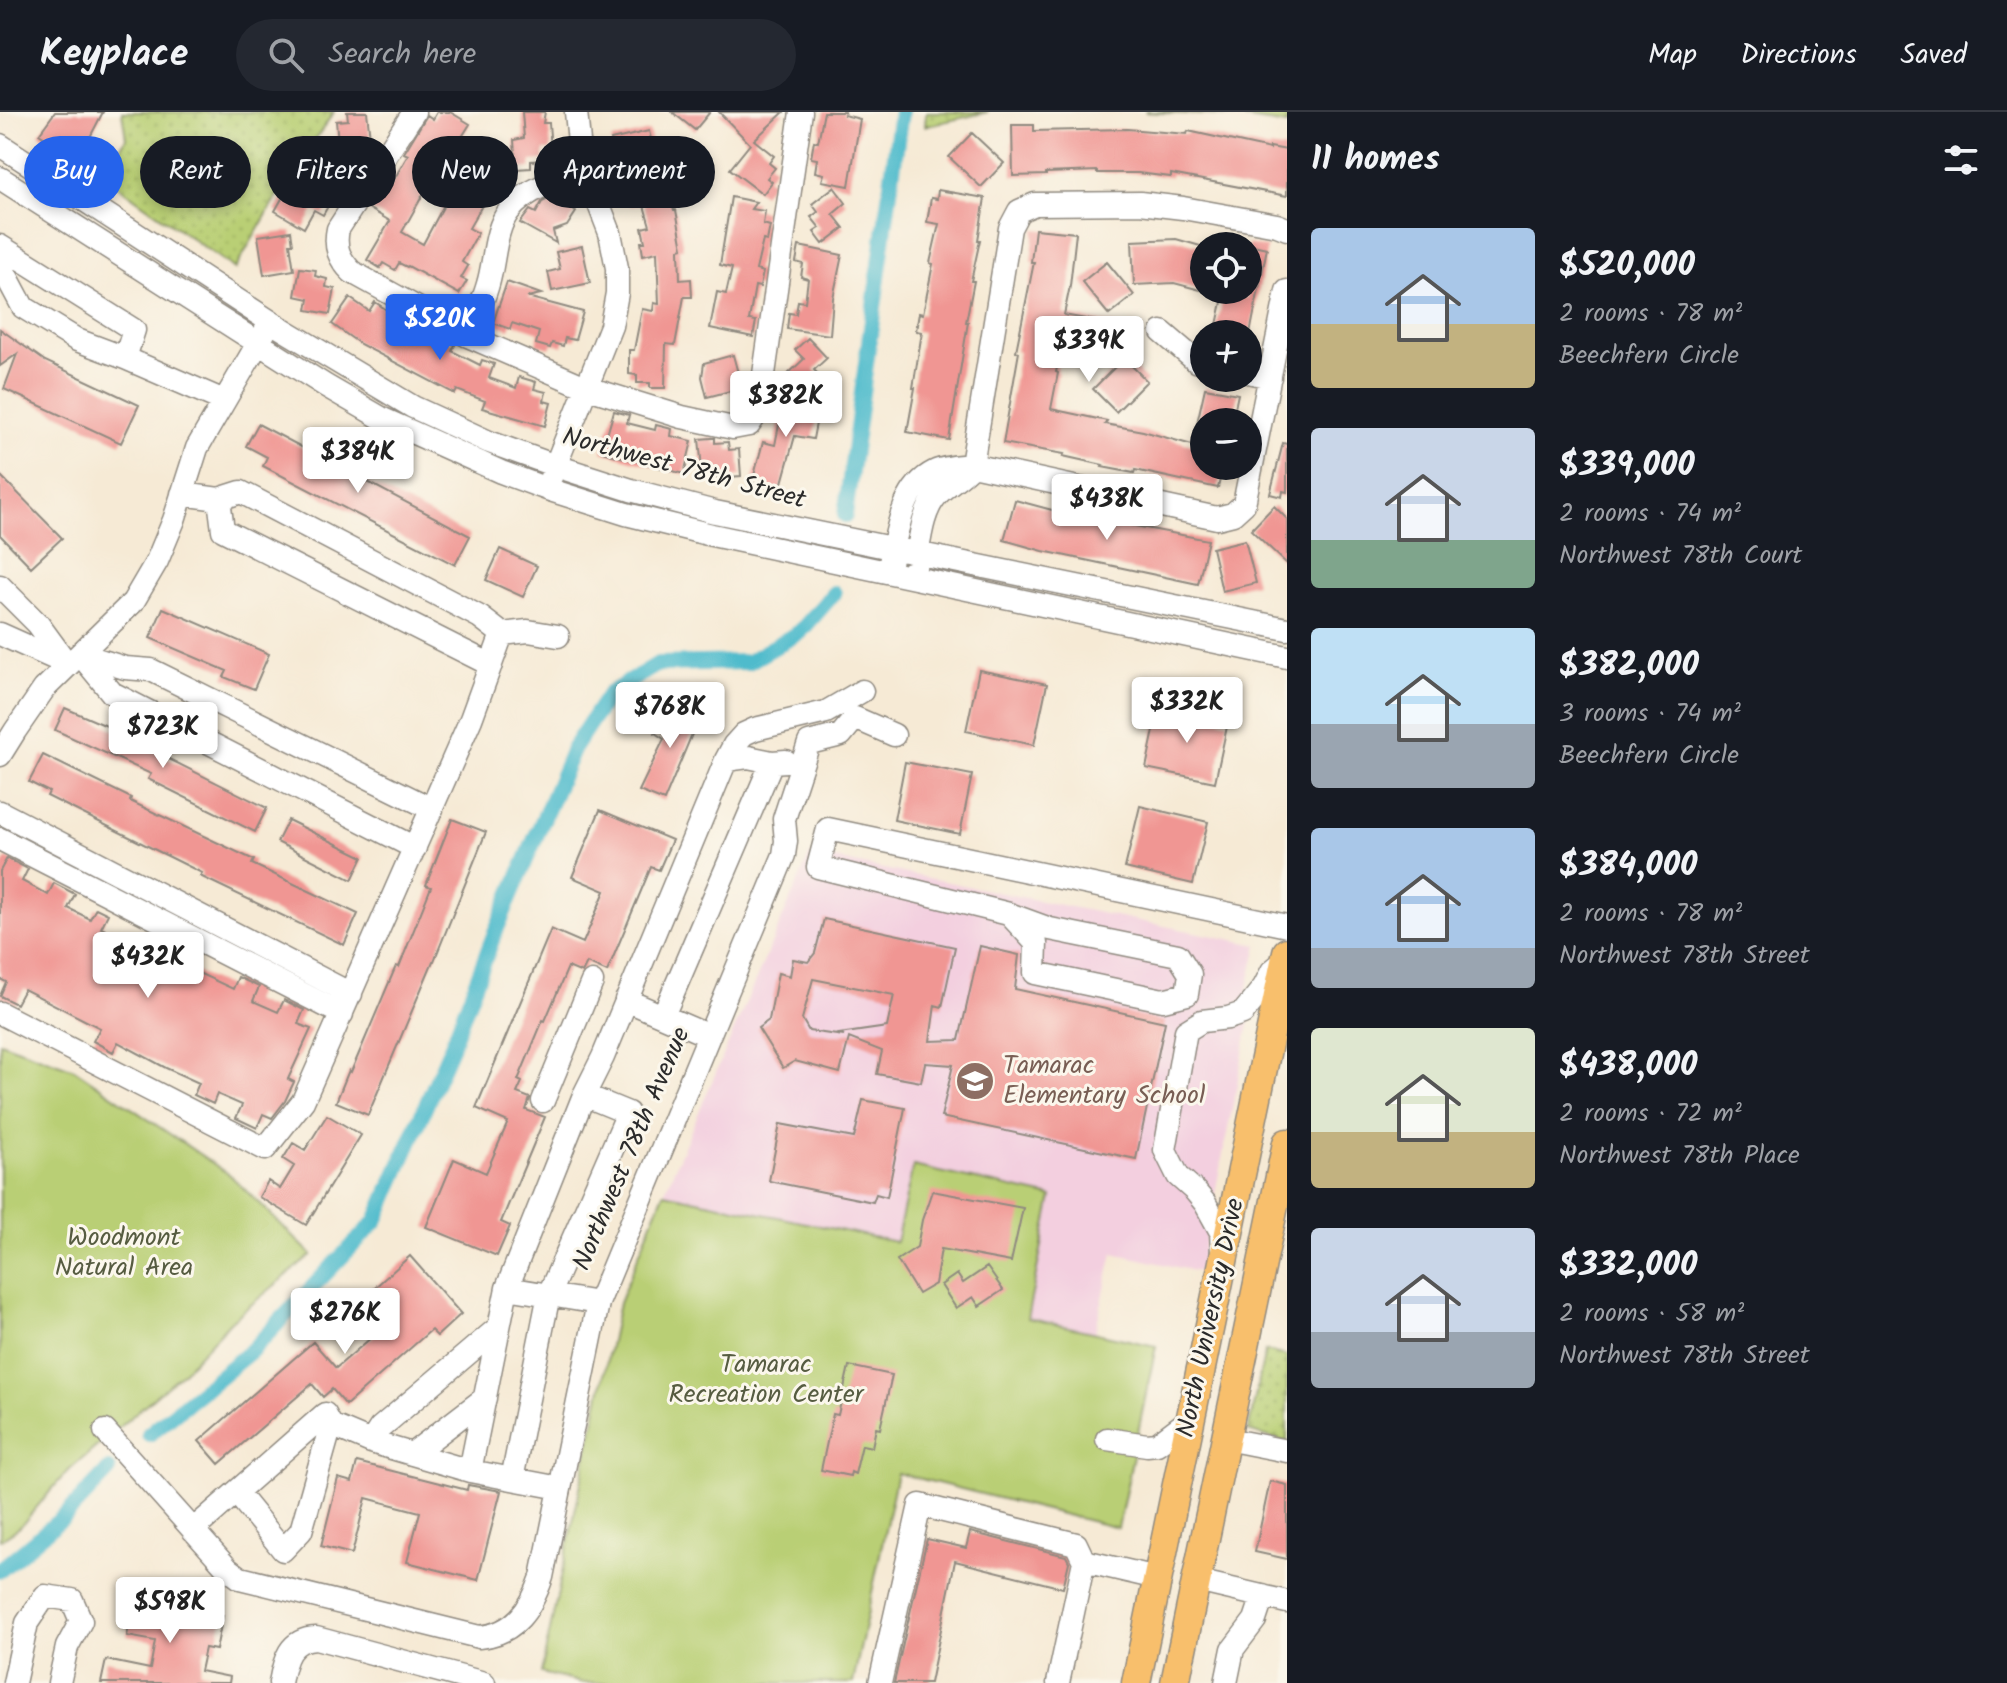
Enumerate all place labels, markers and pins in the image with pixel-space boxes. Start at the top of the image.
pin: $520K [384,294,496,362]
pin: $339K [1033,316,1145,384]
pin: $382K [730,371,842,439]
pin: $384K [302,427,414,495]
pin: $438K [1051,474,1163,542]
pin: $332K [1131,677,1243,745]
pin: $768K [614,682,726,750]
pin: $723K [107,702,219,770]
pin: $432K [92,932,204,1000]
place label: Tamarac Elementary School [1003,1045,1205,1117]
school or university icon: Tamarac Elementary School [954,1060,996,1102]
pin: $276K [289,1288,401,1356]
pin: $598K [114,1577,226,1645]

